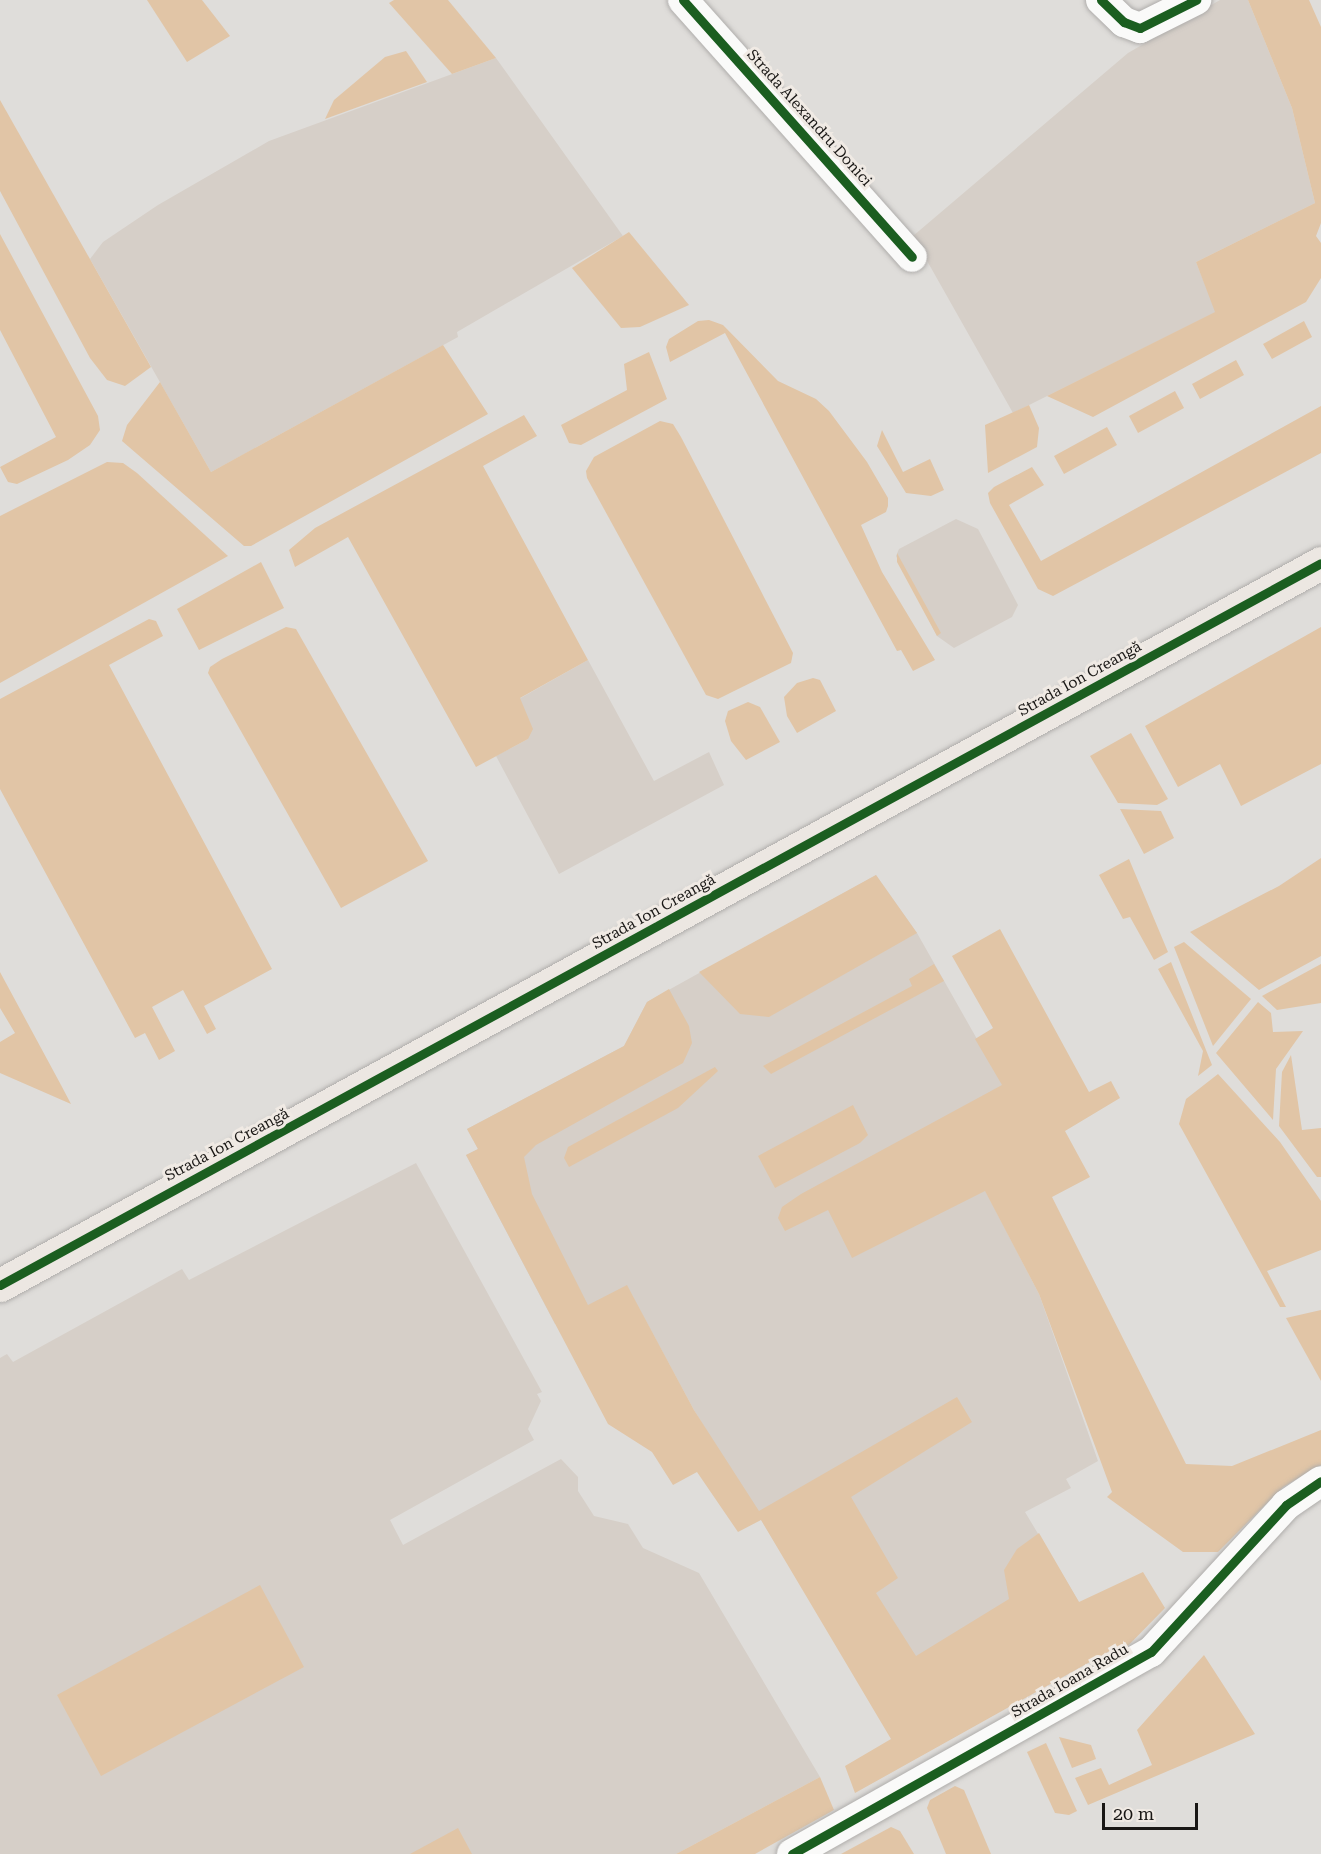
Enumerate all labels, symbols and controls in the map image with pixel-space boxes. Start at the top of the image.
street label: Strada Alexandru Donici [743,46,875,190]
street label: Strada Ion Creangă [1015,638,1145,720]
street label: Strada Ion Creangă [589,871,719,953]
street label: Strada Ion Creangă [162,1105,292,1185]
street label: Strada Ioana Radu [1008,1640,1132,1722]
scale bar [1105,1791,1201,1829]
text: 20 m [1113,1803,1154,1824]

